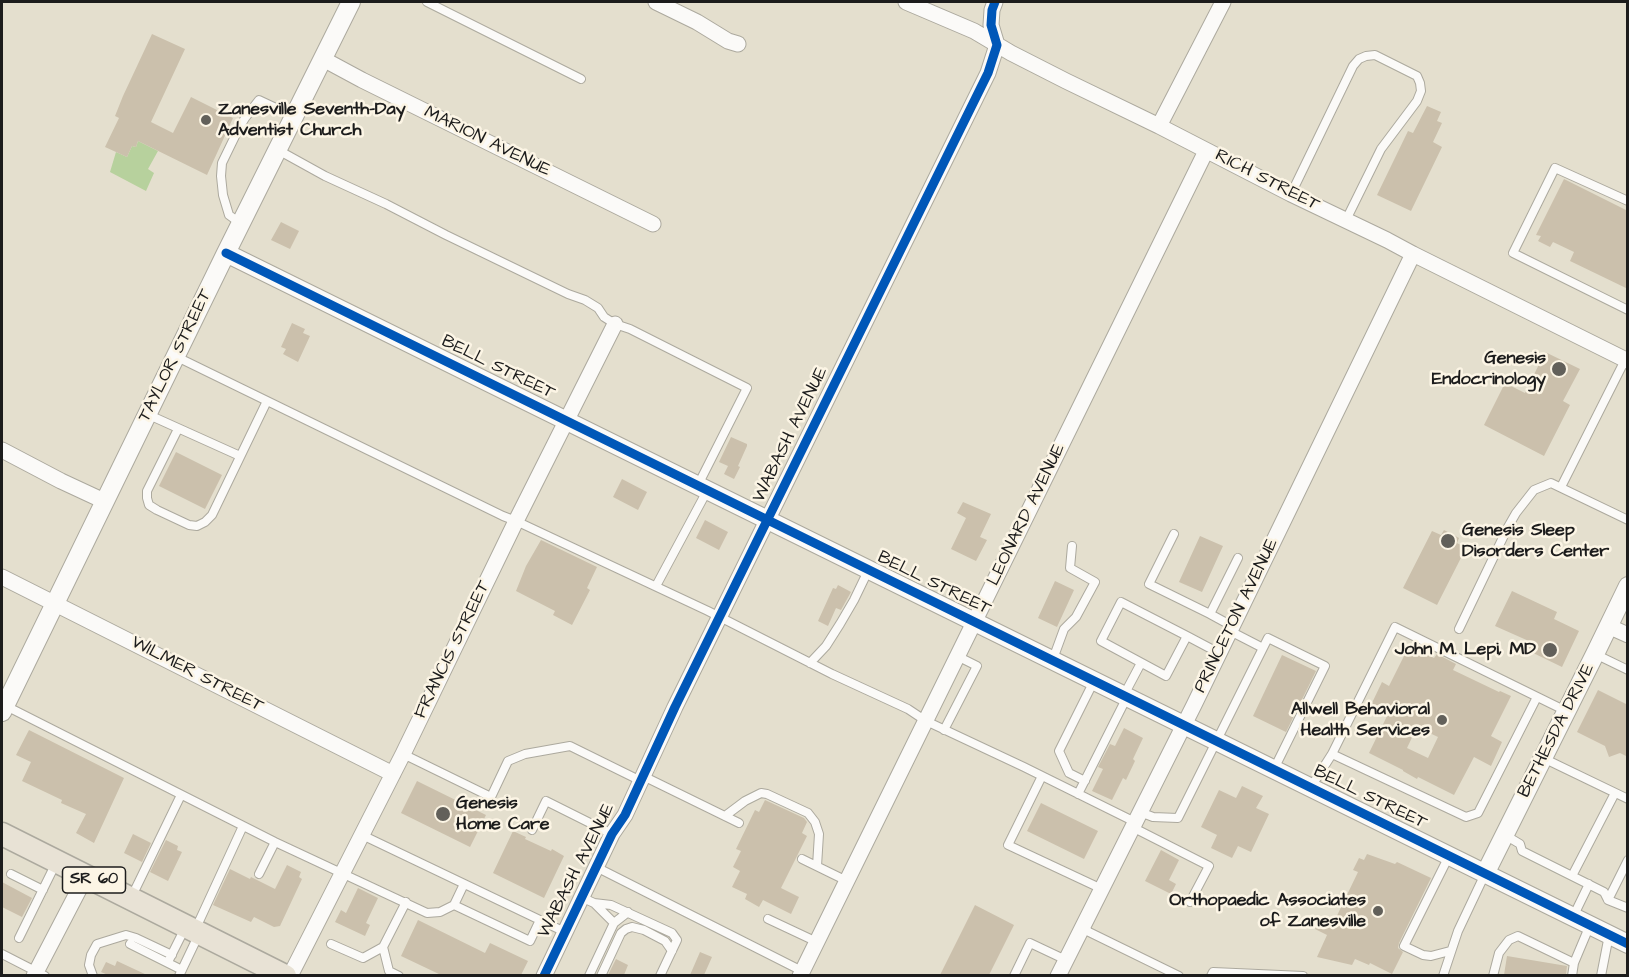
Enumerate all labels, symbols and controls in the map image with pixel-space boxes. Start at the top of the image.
place label: Zanesville Seventh-Day Adventist Church [218,99,406,142]
street label: MARION AVENUE [420,102,554,182]
marker: Zanesville Seventh-Day Adventist Church [199,113,213,127]
street label: RICH STREET [1211,145,1323,217]
street label: TAYLOR STREET [134,286,218,426]
street label: BELL STREET [438,331,558,405]
place label: Genesis Endocrinology [1432,348,1546,391]
marker: Genesis Endocrinology [1550,360,1568,378]
street label: WABASH AVENUE [749,364,833,506]
street label: LEONARD AVENUE [983,441,1071,589]
place label: Genesis Sleep Disorders Center [1462,520,1609,562]
marker: Genesis Sleep Disorders Center [1439,532,1457,550]
street label: PRINCETON AVENUE [1190,535,1284,697]
street label: BELL STREET [874,547,994,621]
street label: FRANCIS STREET [410,578,496,722]
street label: WILMER STREET [127,632,267,718]
place label: John M. Lepi, MD [1395,639,1536,661]
marker: John M. Lepi, MD [1541,641,1559,659]
street label: BETHESDA DRIVE [1514,660,1600,802]
place label: Allwell Behavioral Health Services [1291,699,1430,742]
marker: Allwell Behavioral Health Services [1435,713,1449,727]
street label: BELL STREET [1310,761,1430,835]
place label: Genesis Home Care [456,793,550,836]
street label: WABASH AVENUE [534,800,620,942]
marker: Genesis Home Care [434,805,452,823]
road number: SR 60 [62,867,125,893]
place label: Orthopaedic Associates of Zanesville [1169,890,1366,932]
marker: Orthopaedic Associates of Zanesville [1371,904,1385,918]

